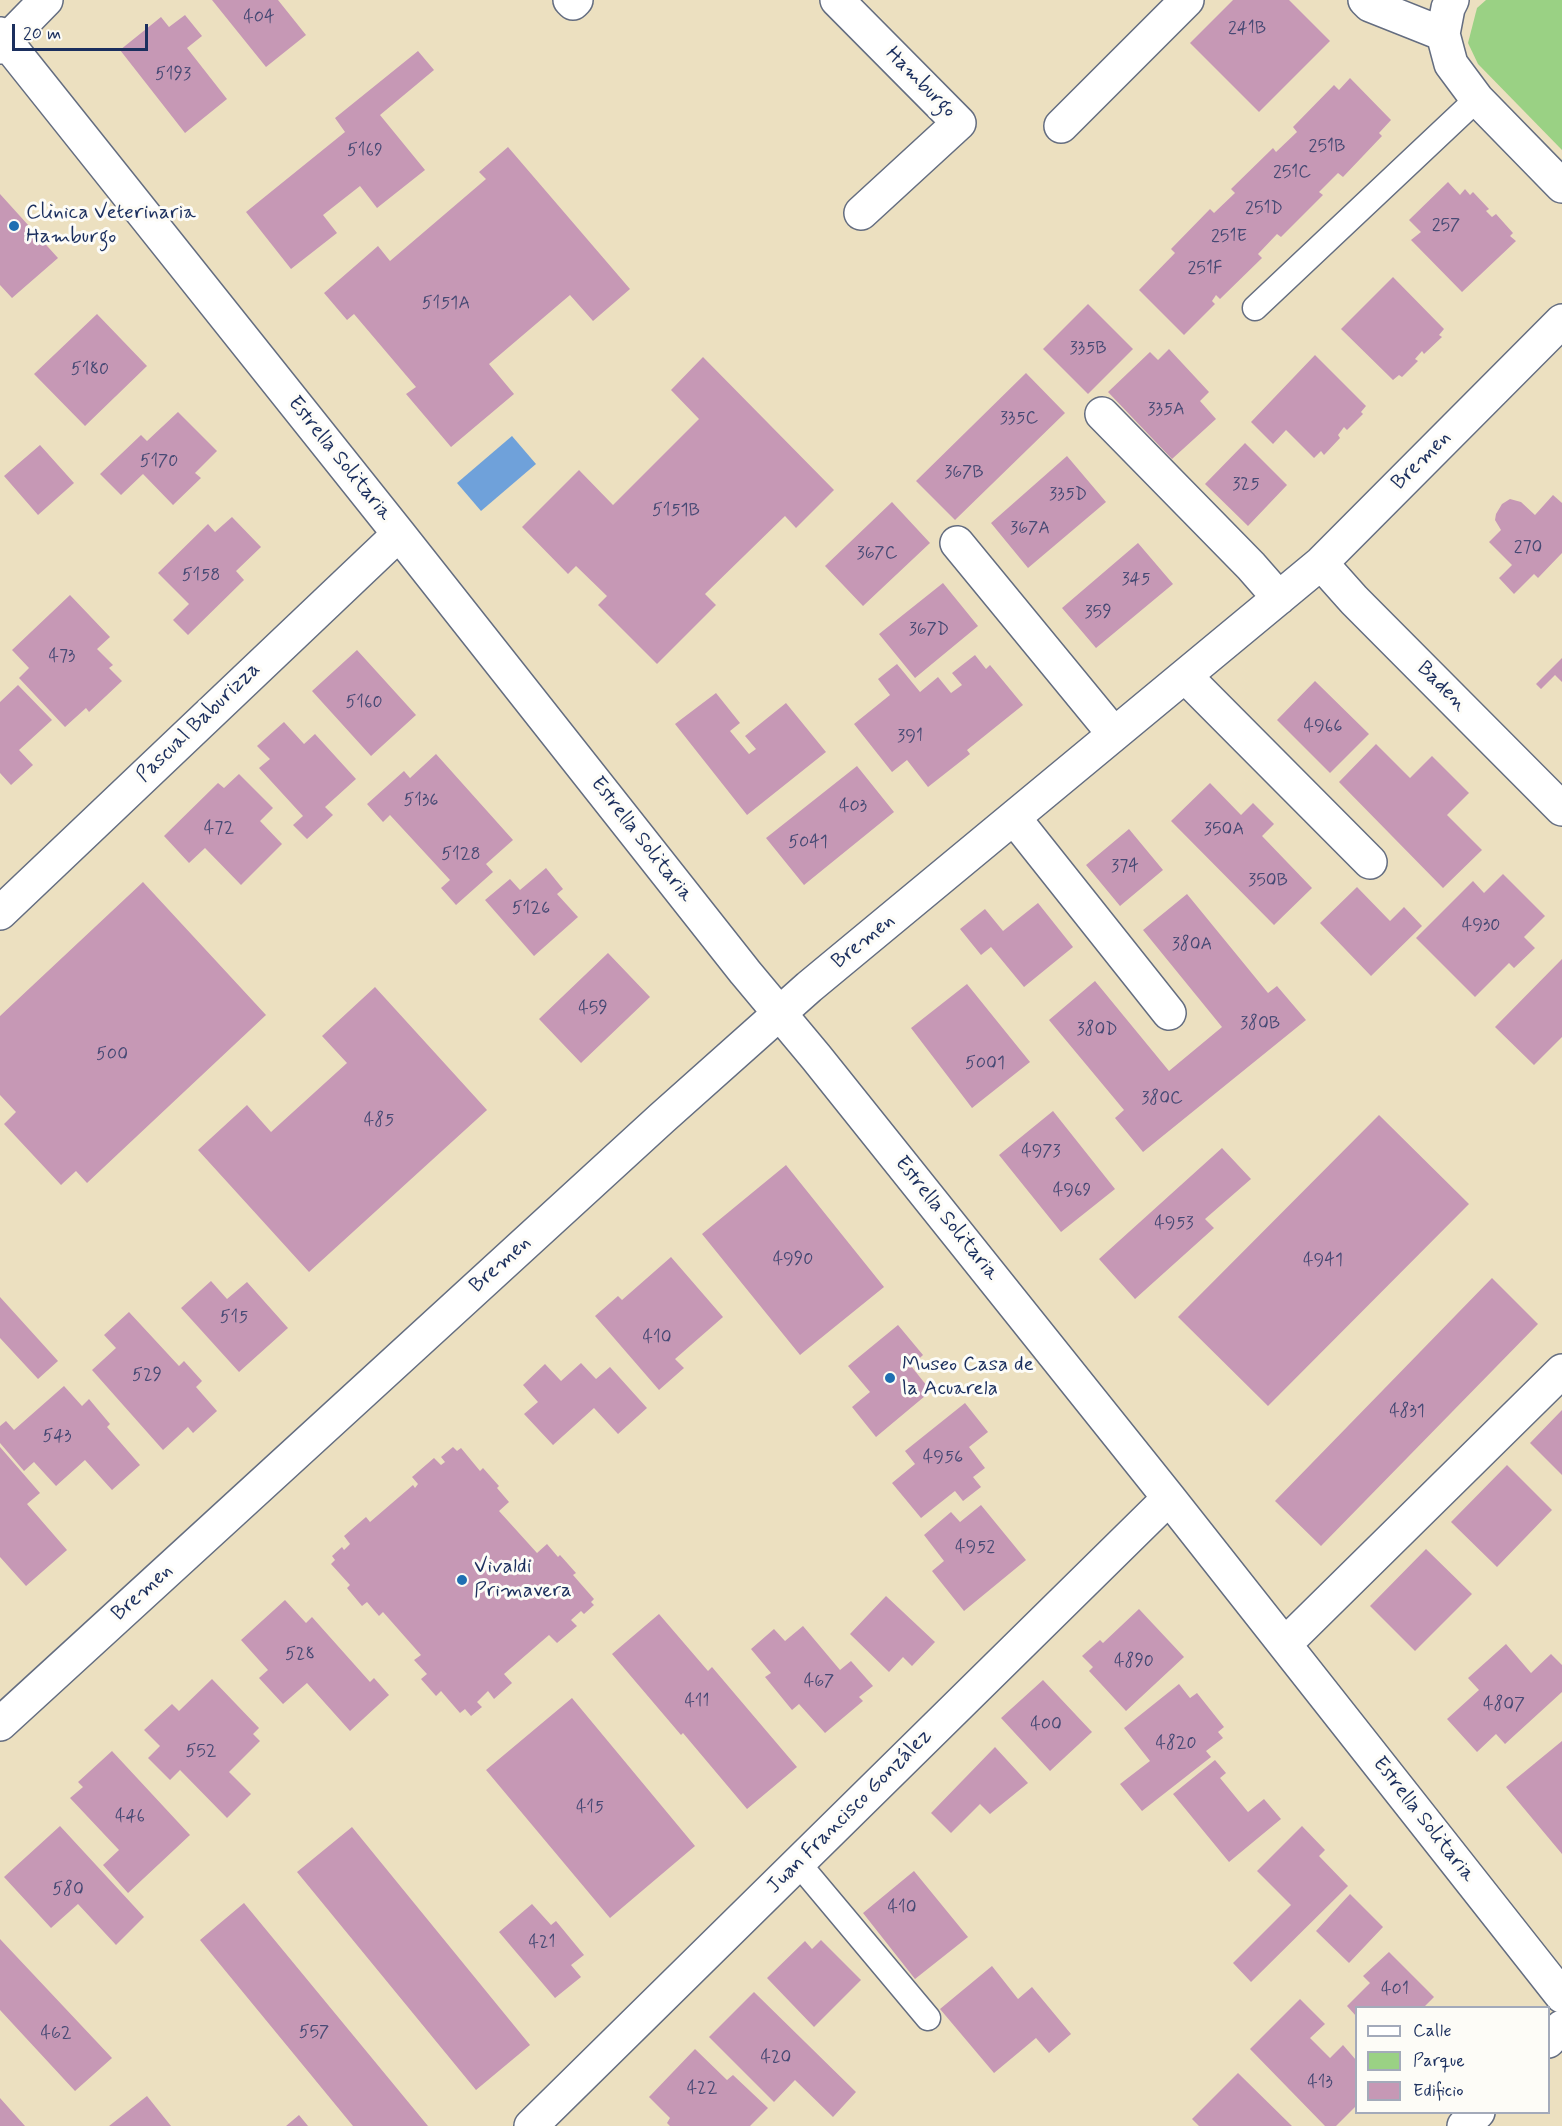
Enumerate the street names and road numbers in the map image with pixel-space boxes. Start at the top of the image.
street label: Hamburgo [879,42,961,124]
street label: Estrella Solitaria [281,392,397,526]
street label: Bremen [1387,426,1457,496]
street label: Baden [1411,657,1471,717]
street label: Pascual Baburizza [132,658,266,788]
street label: Estrella Solitaria [584,772,698,908]
street label: Bremen [827,909,901,975]
street label: Estrella Solitaria [888,1152,1004,1286]
street label: Bremen [465,1231,537,1299]
street label: Bremen [107,1559,179,1627]
street label: Juan Francisco González [762,1724,938,1900]
street label: Estrella Solitaria [1366,1752,1480,1888]

